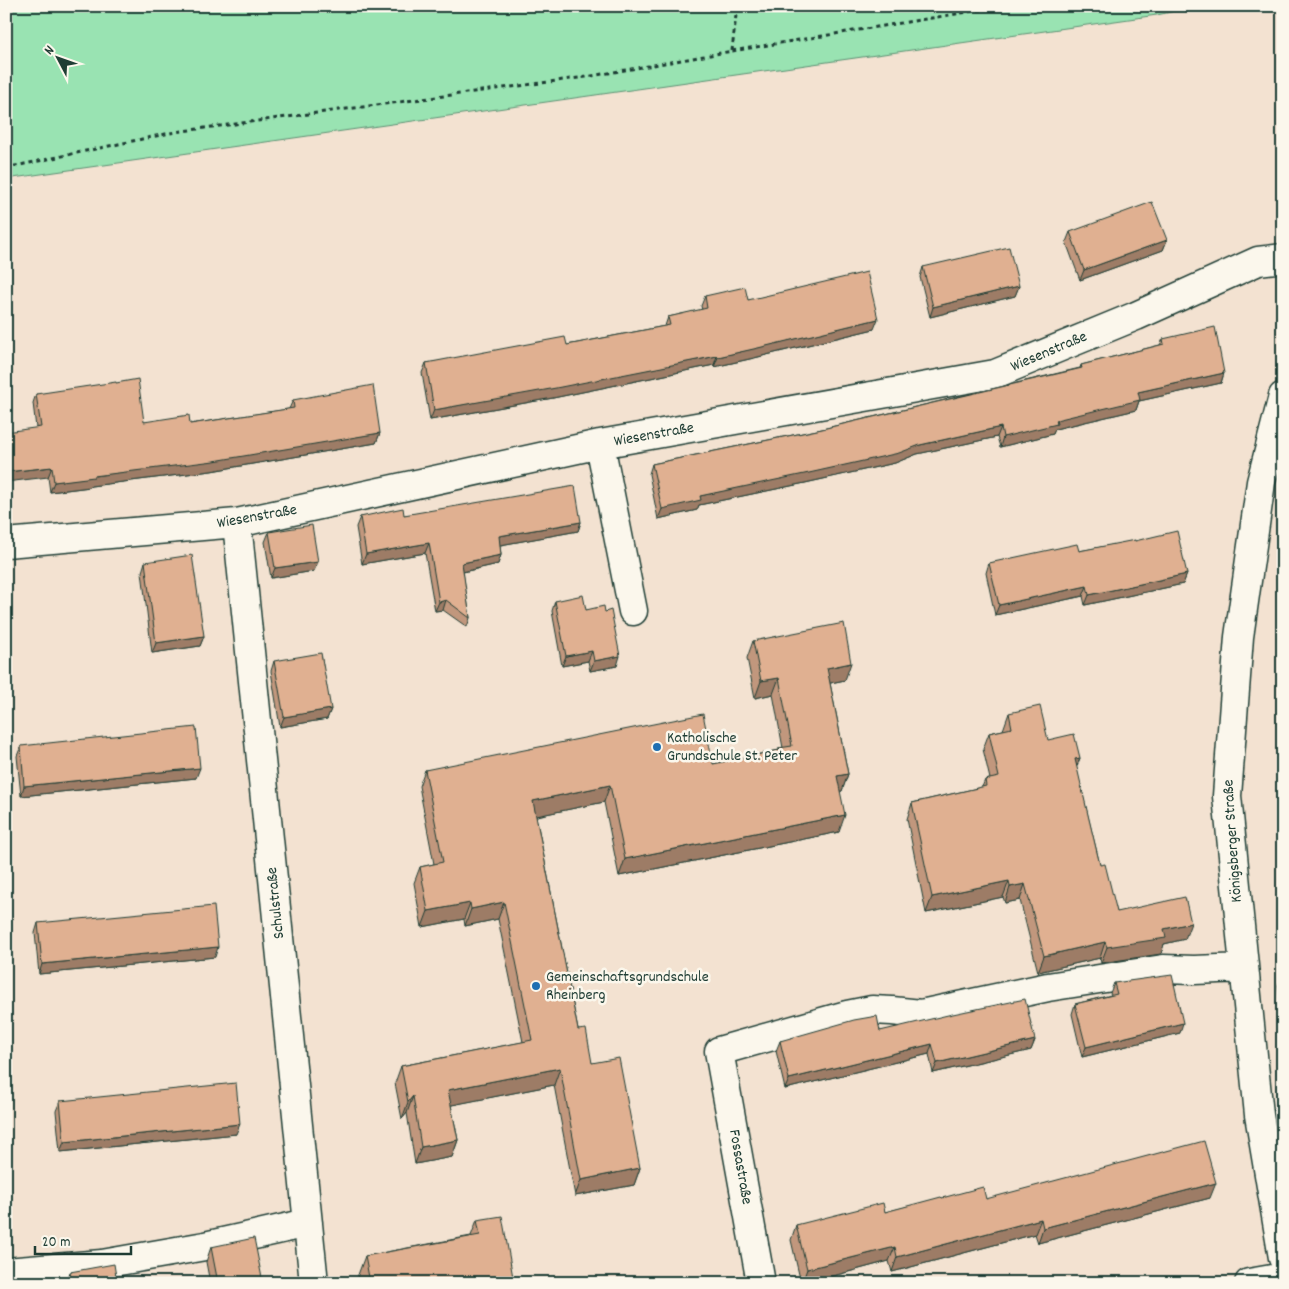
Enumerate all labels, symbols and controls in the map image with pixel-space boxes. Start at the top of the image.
north arrow [32,32,82,82]
text: N [40,42,60,60]
street label: Wiesenstraße [1007,326,1091,378]
street label: Wiesenstraße [612,417,696,453]
street label: Wiesenstraße [215,499,299,535]
place label: Katholische Grundschule St. Peter [667,727,797,768]
marker: Katholische Grundschule St. Peter [651,741,663,753]
street label: Königsberger Straße [1217,779,1249,903]
street label: Schulstraße [261,866,291,940]
place label: Gemeinschaftsgrundschule Rheinberg [546,966,709,1007]
marker: Gemeinschaftsgrundschule Rheinberg [530,980,542,992]
street label: Fossastraße [722,1128,758,1206]
scale bar [35,1224,131,1256]
text: 20 m [42,1232,70,1254]

